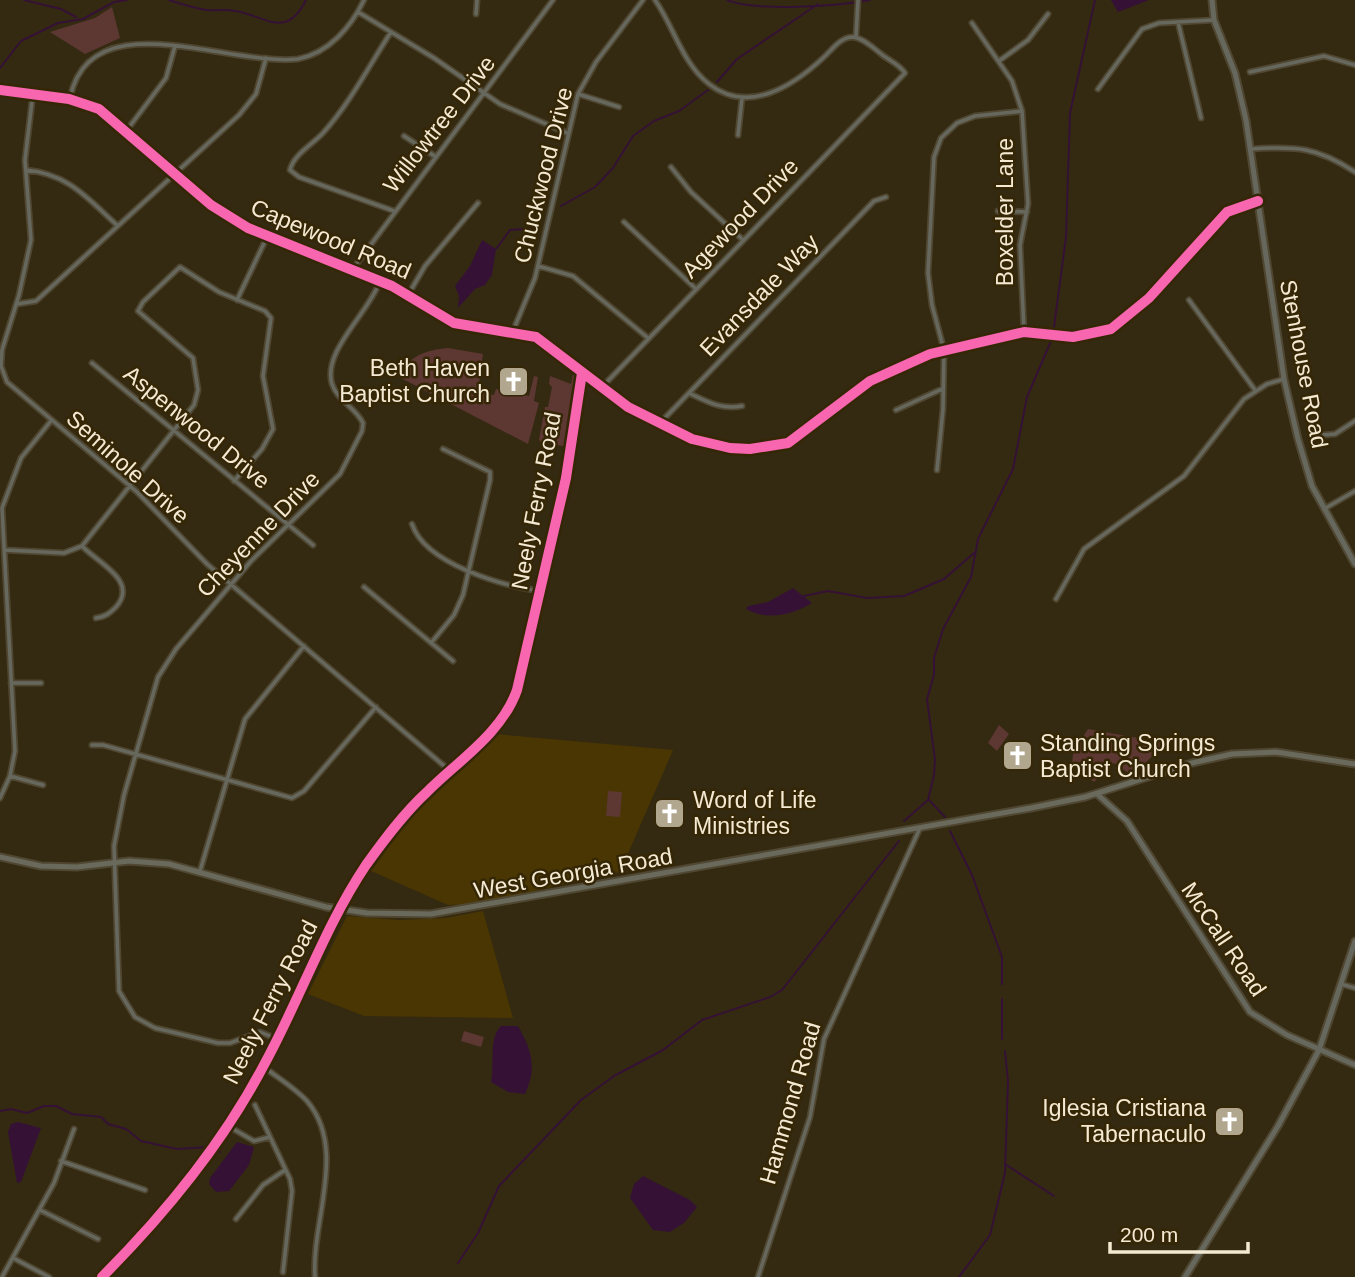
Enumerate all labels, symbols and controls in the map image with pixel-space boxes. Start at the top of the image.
street label: Willowtree Drive [378,51,500,197]
street label: Chuckwood Drive [509,84,577,266]
street label: Boxelder Lane [992,138,1018,286]
street label: Agewood Drive [676,153,804,283]
street label: Capewood Road [247,194,415,284]
street label: Evansdale Way [694,228,824,361]
street label: Stenhouse Road [1275,277,1333,451]
place label: Beth Haven Baptist Church [339,355,490,407]
street label: Aspenwood Drive [119,360,275,494]
church icon: Beth Haven Baptist Church [496,364,530,398]
street label: Seminole Drive [61,405,195,529]
street label: Neely Ferry Road [506,410,566,592]
street label: Cheyenne Drive [191,466,325,602]
place label: Standing Springs Baptist Church [1040,730,1215,782]
church icon: Standing Springs Baptist Church [1000,739,1034,773]
place label: Word of Life Ministries [693,787,817,839]
church icon: Word of Life Ministries [653,796,687,830]
street label: West Georgia Road [471,843,675,903]
street label: McCall Road [1176,877,1272,1001]
street label: Neely Ferry Road [218,916,322,1088]
street label: Hammond Road [754,1019,826,1187]
place label: Iglesia Cristiana Tabernaculo [1042,1095,1206,1147]
church icon: Iglesia Cristiana Tabernaculo [1212,1104,1246,1138]
scale bar [1110,1210,1248,1254]
text: 200 m [1120,1223,1178,1246]

